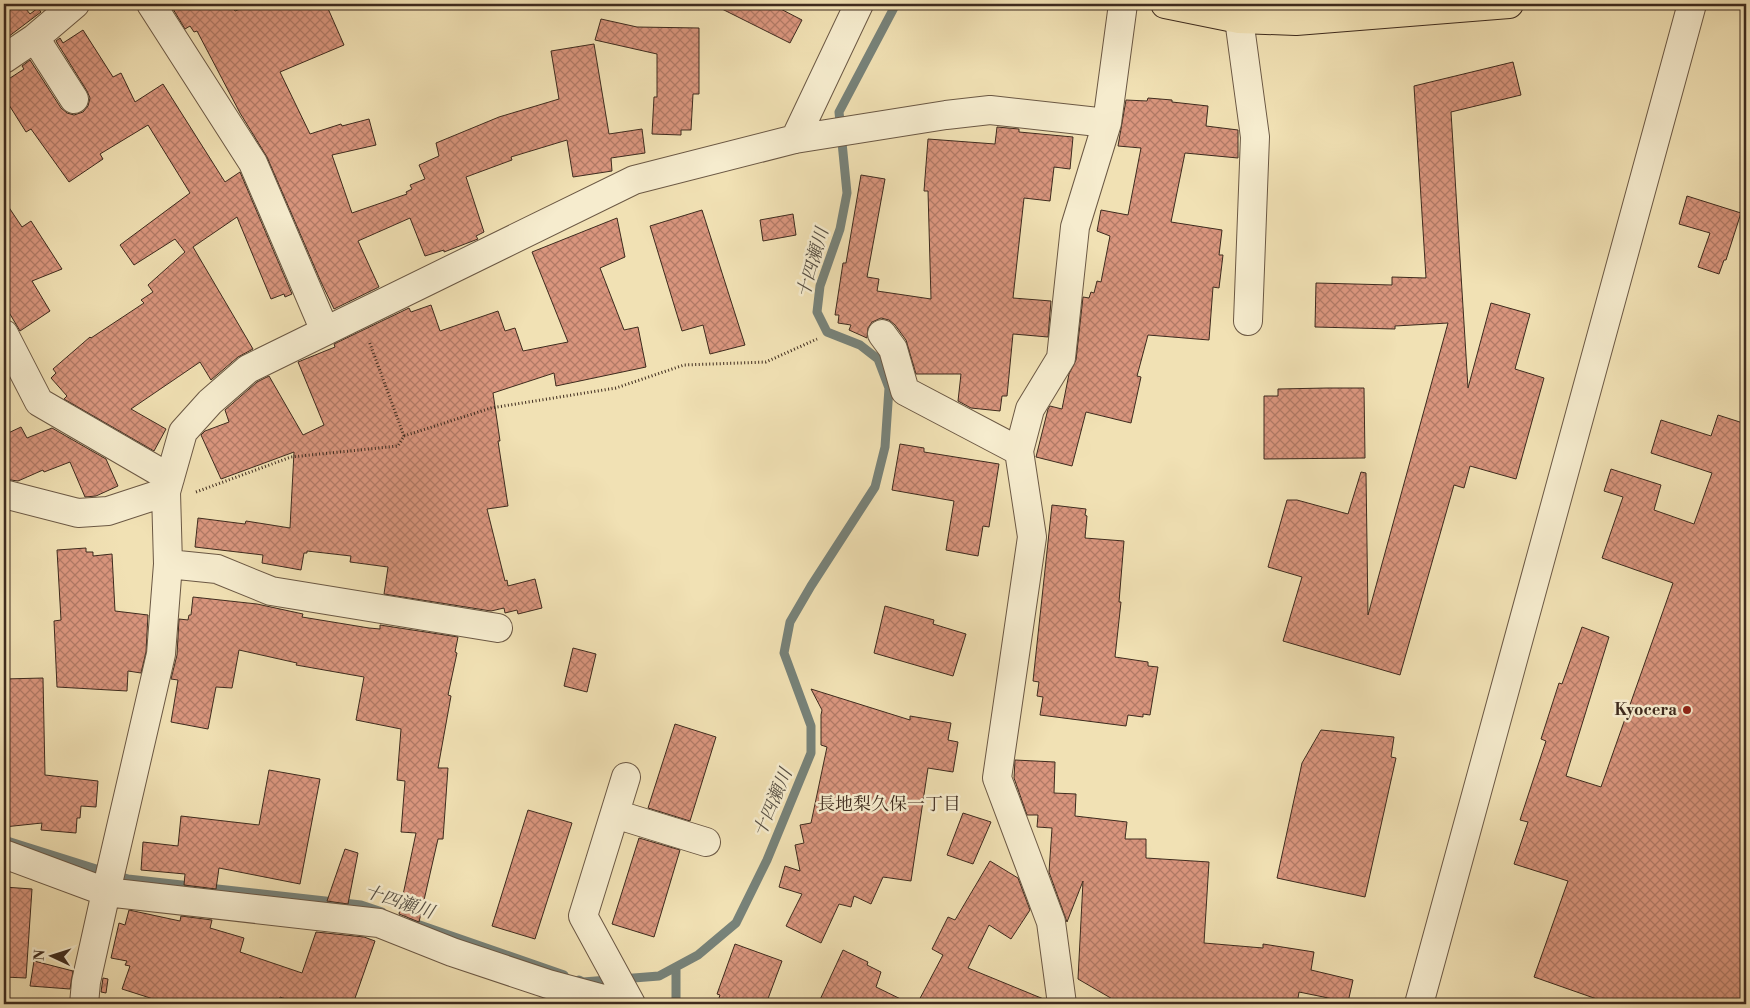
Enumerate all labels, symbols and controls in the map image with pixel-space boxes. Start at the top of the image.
water label: 十四瀬川 [792,223,835,301]
place label: Kyocera [1614,700,1677,720]
marker: Kyocera [1681,704,1693,716]
water label: 十四瀬川 [748,764,798,841]
district label: 長地梨久保一丁目 [817,793,961,816]
water label: 十四瀬川 [361,880,439,925]
north arrow [28,930,78,980]
text: N [31,949,49,961]

